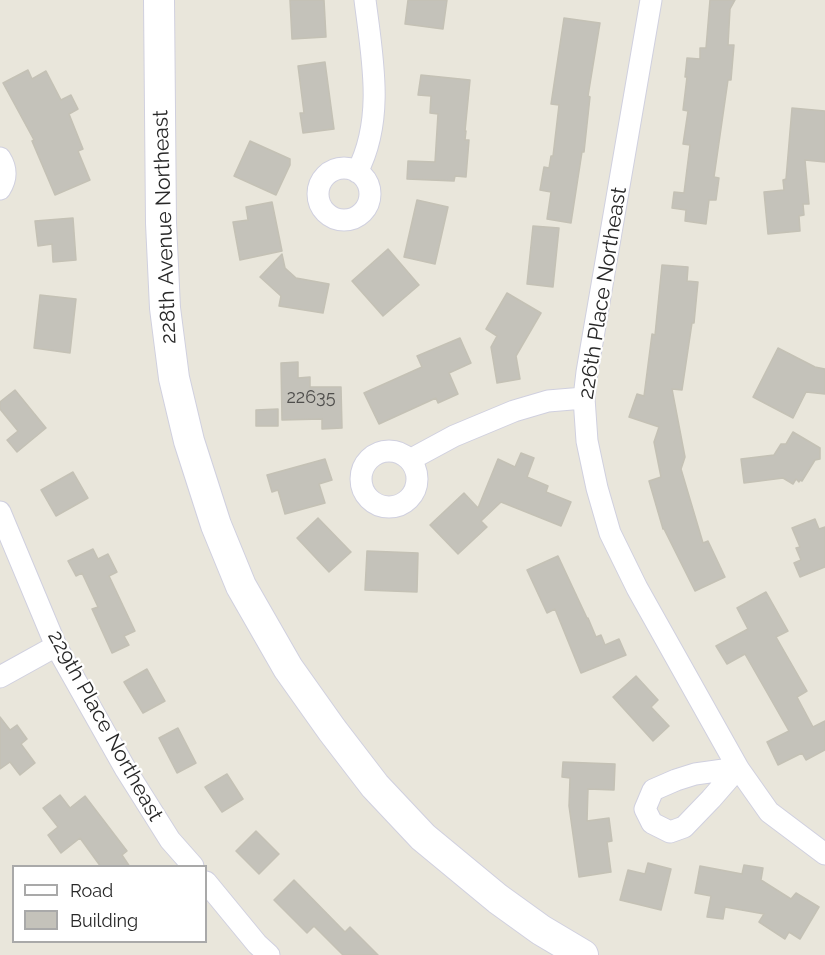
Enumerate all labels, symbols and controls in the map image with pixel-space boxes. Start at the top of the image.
street label: 228th Avenue Northeast [148,110,182,344]
street label: 226th Place Northeast [574,185,632,401]
house number: 22635 [286,387,336,409]
street label: 229th Place Northeast [42,626,168,826]
legend [12,865,207,943]
text: Road [70,880,113,901]
text: Building [70,910,138,931]

